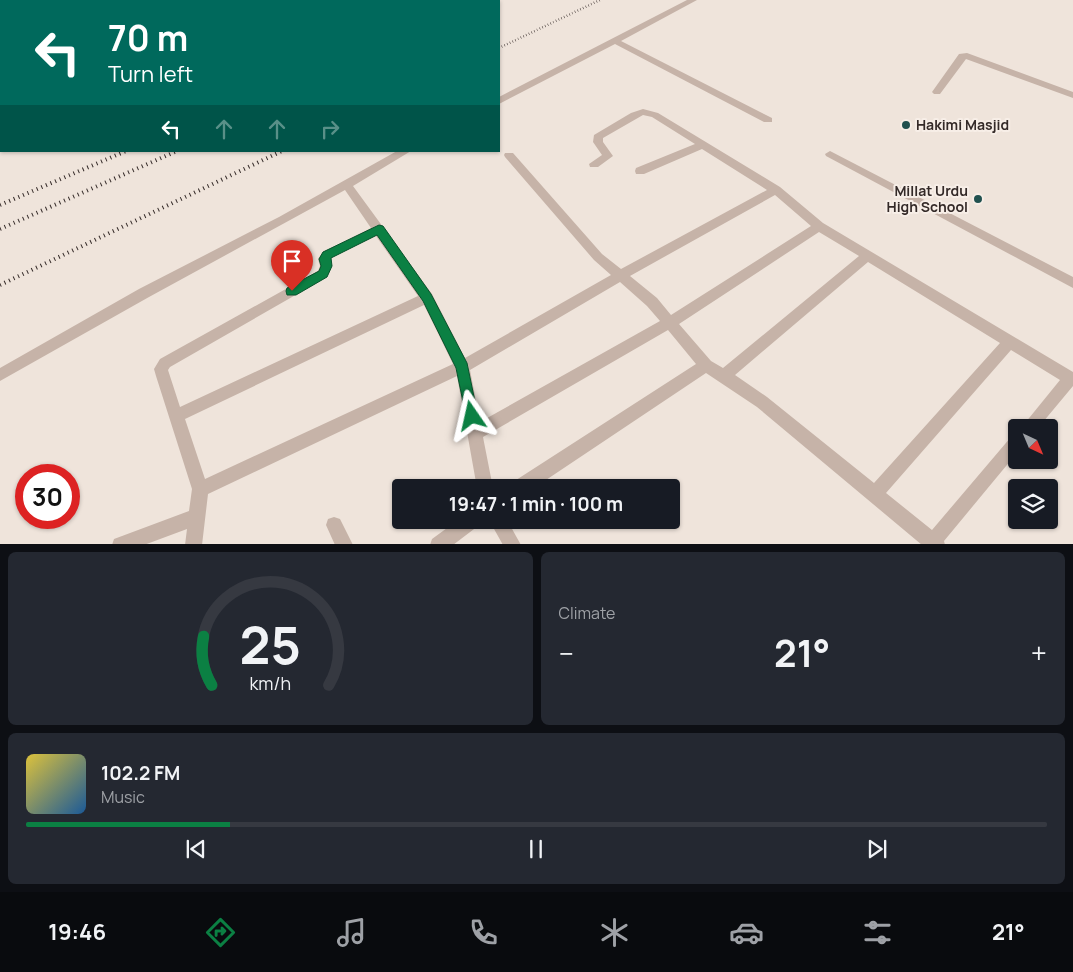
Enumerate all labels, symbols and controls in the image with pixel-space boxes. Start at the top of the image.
text: 70 m [108,14,188,62]
icon: left [25,20,90,85]
text: Turn left [108,59,193,89]
icon: left [157,115,185,143]
icon: ahead [210,115,238,143]
icon: ahead [263,115,291,143]
icon: right [316,115,344,143]
place label: Hakimi Masjid [916,115,1009,134]
marker: Hakimi Masjid [900,119,912,131]
place label: Millat Urdu High School [887,181,968,216]
marker: Millat Urdu High School [972,193,984,205]
pin [271,240,313,291]
icon: arrive [278,247,306,275]
position arrow [445,389,497,441]
north arrow [1008,419,1058,469]
map controls [1008,419,1058,529]
speed limit sign: 30 [15,464,80,529]
button: layers [1008,479,1058,529]
text: 19:47 · 1 min · 100 m [449,491,623,517]
text: Climate [559,602,615,624]
text: 25 [240,609,301,680]
text: 21° [774,626,830,678]
text: − [559,634,574,672]
text: + [1031,634,1047,672]
text: km/h [249,671,291,695]
text: 102.2 FM [101,760,180,786]
text: Music [101,786,145,808]
icon: previous [182,835,210,863]
icon: pause [522,835,550,863]
icon: next [863,835,891,863]
icon: directions [203,915,238,950]
icon: music [334,915,369,950]
icon: phone [466,915,501,950]
icon: climate [597,915,632,950]
icon: car [729,915,764,950]
icon: filters [860,915,895,950]
text: 19:46 [48,917,106,947]
text: 21° [992,917,1025,947]

